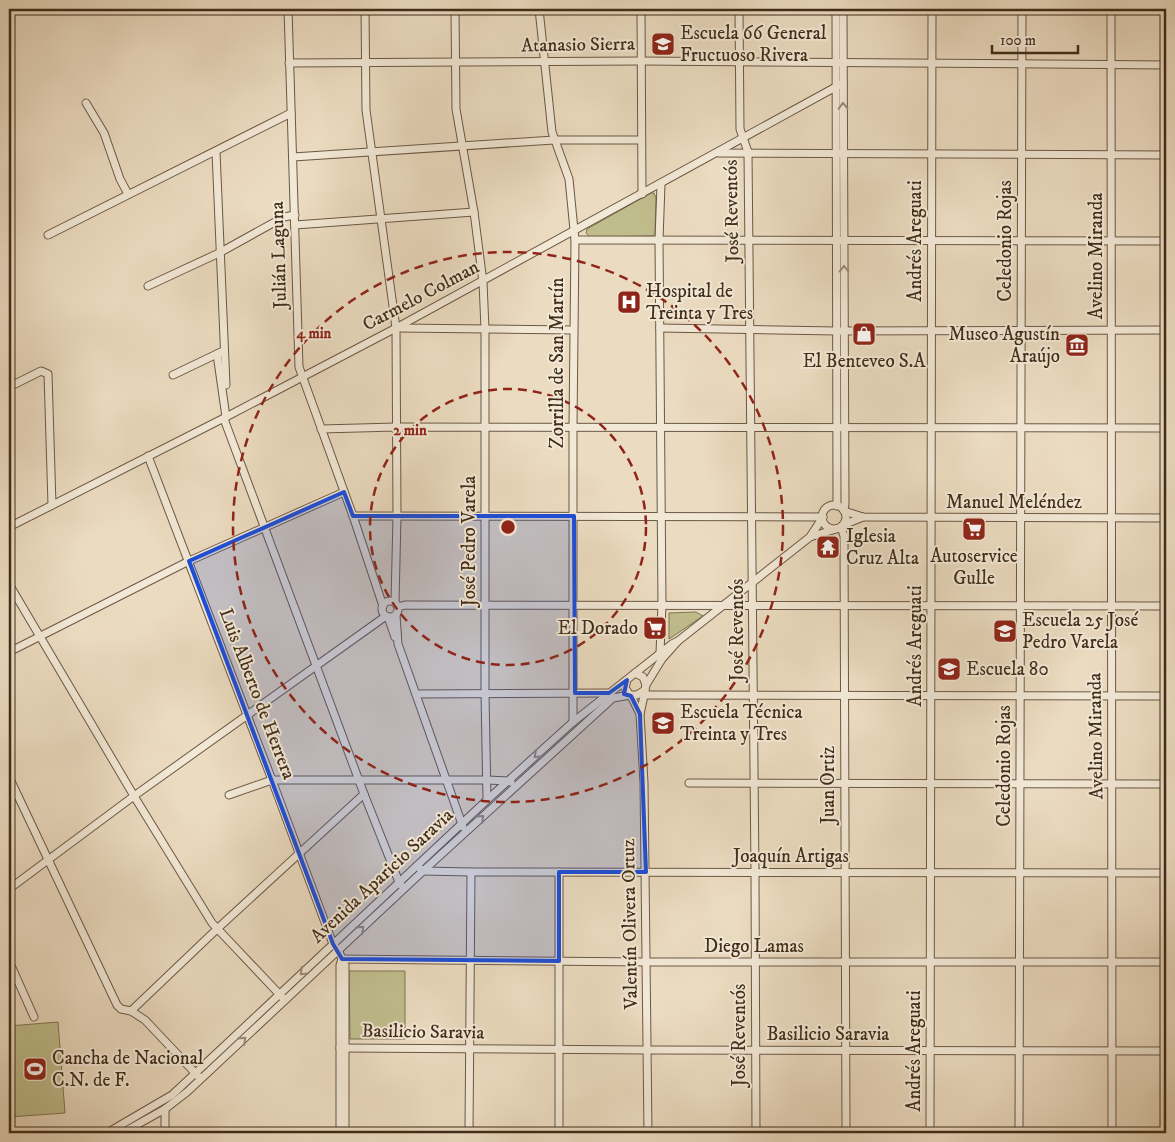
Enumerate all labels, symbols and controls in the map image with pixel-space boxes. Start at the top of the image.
place label: Escuela 66 General Fructuoso Rivera [680,22,827,67]
scale bar [992,22,1079,54]
school or university icon: Escuela 66 General Fructuoso Rivera [650,31,676,57]
text: 100 m [1000,31,1036,50]
street label: Atanasio Sierra [521,33,635,57]
one-way arrow [838,102,849,110]
street label: José Reventós [720,159,744,265]
street label: Andrés Areguati [904,180,927,302]
street label: Celedonio Rojas [994,180,1017,302]
street label: Avelino Miranda [1085,193,1108,319]
street label: Julián Laguna [266,201,292,311]
street label: Carmelo Colman [359,256,483,336]
one-way arrow [839,264,849,272]
street label: Zorrilla de San Martín [546,278,569,448]
place label: Hospital de Treinta y Tres [646,280,753,325]
hospital icon: Hospital de Treinta y Tres [616,289,642,315]
shop icon: El Benteveo S.A [851,321,877,347]
place label: Museo Agustín Araújo [948,323,1060,368]
text: 4 min [296,324,332,343]
museum icon: Museo Agustín Araújo [1064,332,1090,358]
place label: El Benteveo S.A [802,350,927,373]
text: 2 min [393,421,427,440]
street label: José Pedro Varela [458,476,481,608]
street label: Manuel Meléndez [946,491,1082,514]
supermarket icon: Autoservice Gulle [961,516,987,542]
centre of rings [499,518,517,536]
place label: Iglesia Cruz Alta [846,525,919,570]
temple icon: Iglesia Cruz Alta [815,534,841,560]
place label: Autoservice Gulle [930,545,1018,590]
street label: José Reventós [726,579,749,683]
street label: Andrés Areguati [904,585,927,707]
street label: Luis Alberto de Herrera [214,605,300,783]
place label: Escuela 25 José Pedro Varela [1022,609,1138,654]
supermarket icon: El Dorado [642,615,668,641]
place label: El Dorado [558,617,638,640]
school or university icon: Escuela 25 José Pedro Varela [992,618,1018,644]
school or university icon: Escuela 80 [936,656,962,682]
place label: Escuela 80 [966,658,1049,681]
street label: Avelino Miranda [1083,673,1109,799]
place label: Escuela Técnica Treinta y Tres [680,701,802,746]
street label: Celedonio Rojas [993,705,1016,827]
school or university icon: Escuela Técnica Treinta y Tres [650,710,676,736]
street label: Juan Ortiz [817,746,840,826]
one-way arrow [534,749,543,758]
street label: Avenida Aparicio Saravia [306,804,458,948]
one-way arrow [475,815,484,824]
street label: Valentín Olivera Ortuz [617,839,643,1010]
street label: Joaquín Artigas [731,845,849,869]
one-way arrow [356,926,365,935]
street label: Diego Lamas [704,935,804,958]
one-way arrow [299,966,308,975]
street label: José Reventós [728,984,751,1088]
street label: Andrés Areguati [903,990,926,1112]
street label: Basilicio Saravia [361,1019,485,1045]
street label: Basilicio Saravia [767,1023,889,1046]
one-way arrow [237,1037,246,1046]
place label: Cancha de Nacional C.N. de F. [52,1047,204,1092]
sports icon: Cancha de Nacional C.N. de F. [22,1056,48,1082]

